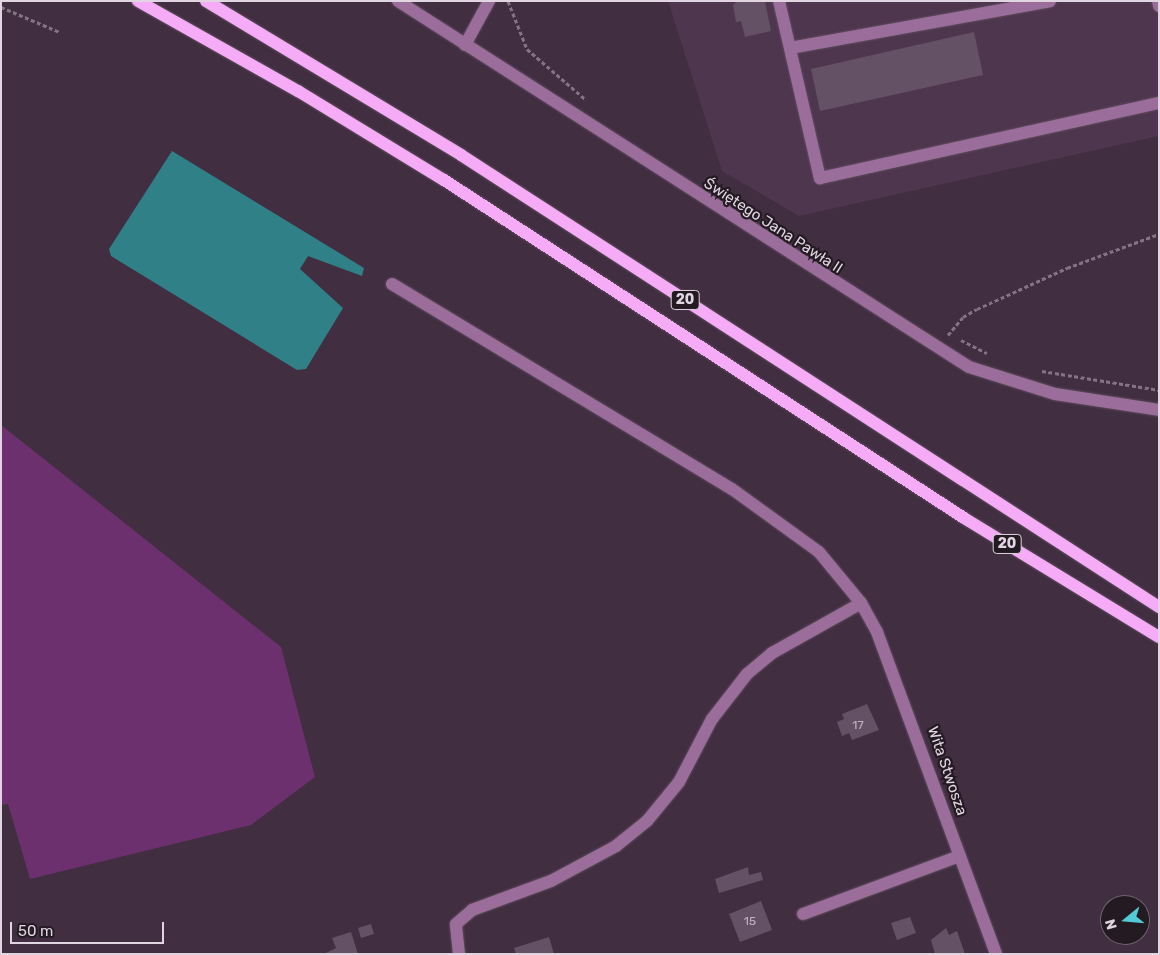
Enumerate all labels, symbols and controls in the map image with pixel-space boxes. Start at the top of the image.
street label: Świętego Jana Pawła II [700,174,846,278]
road number: 20 [670,288,700,312]
road number: 20 [992,532,1022,556]
house number: 17 [852,719,864,733]
street label: Wita Stwosza [923,724,971,818]
north arrow [1100,895,1150,945]
scale bar [12,912,166,944]
house number: 15 [744,915,756,929]
text: N [1102,917,1121,932]
text: 50 m [18,922,53,940]

